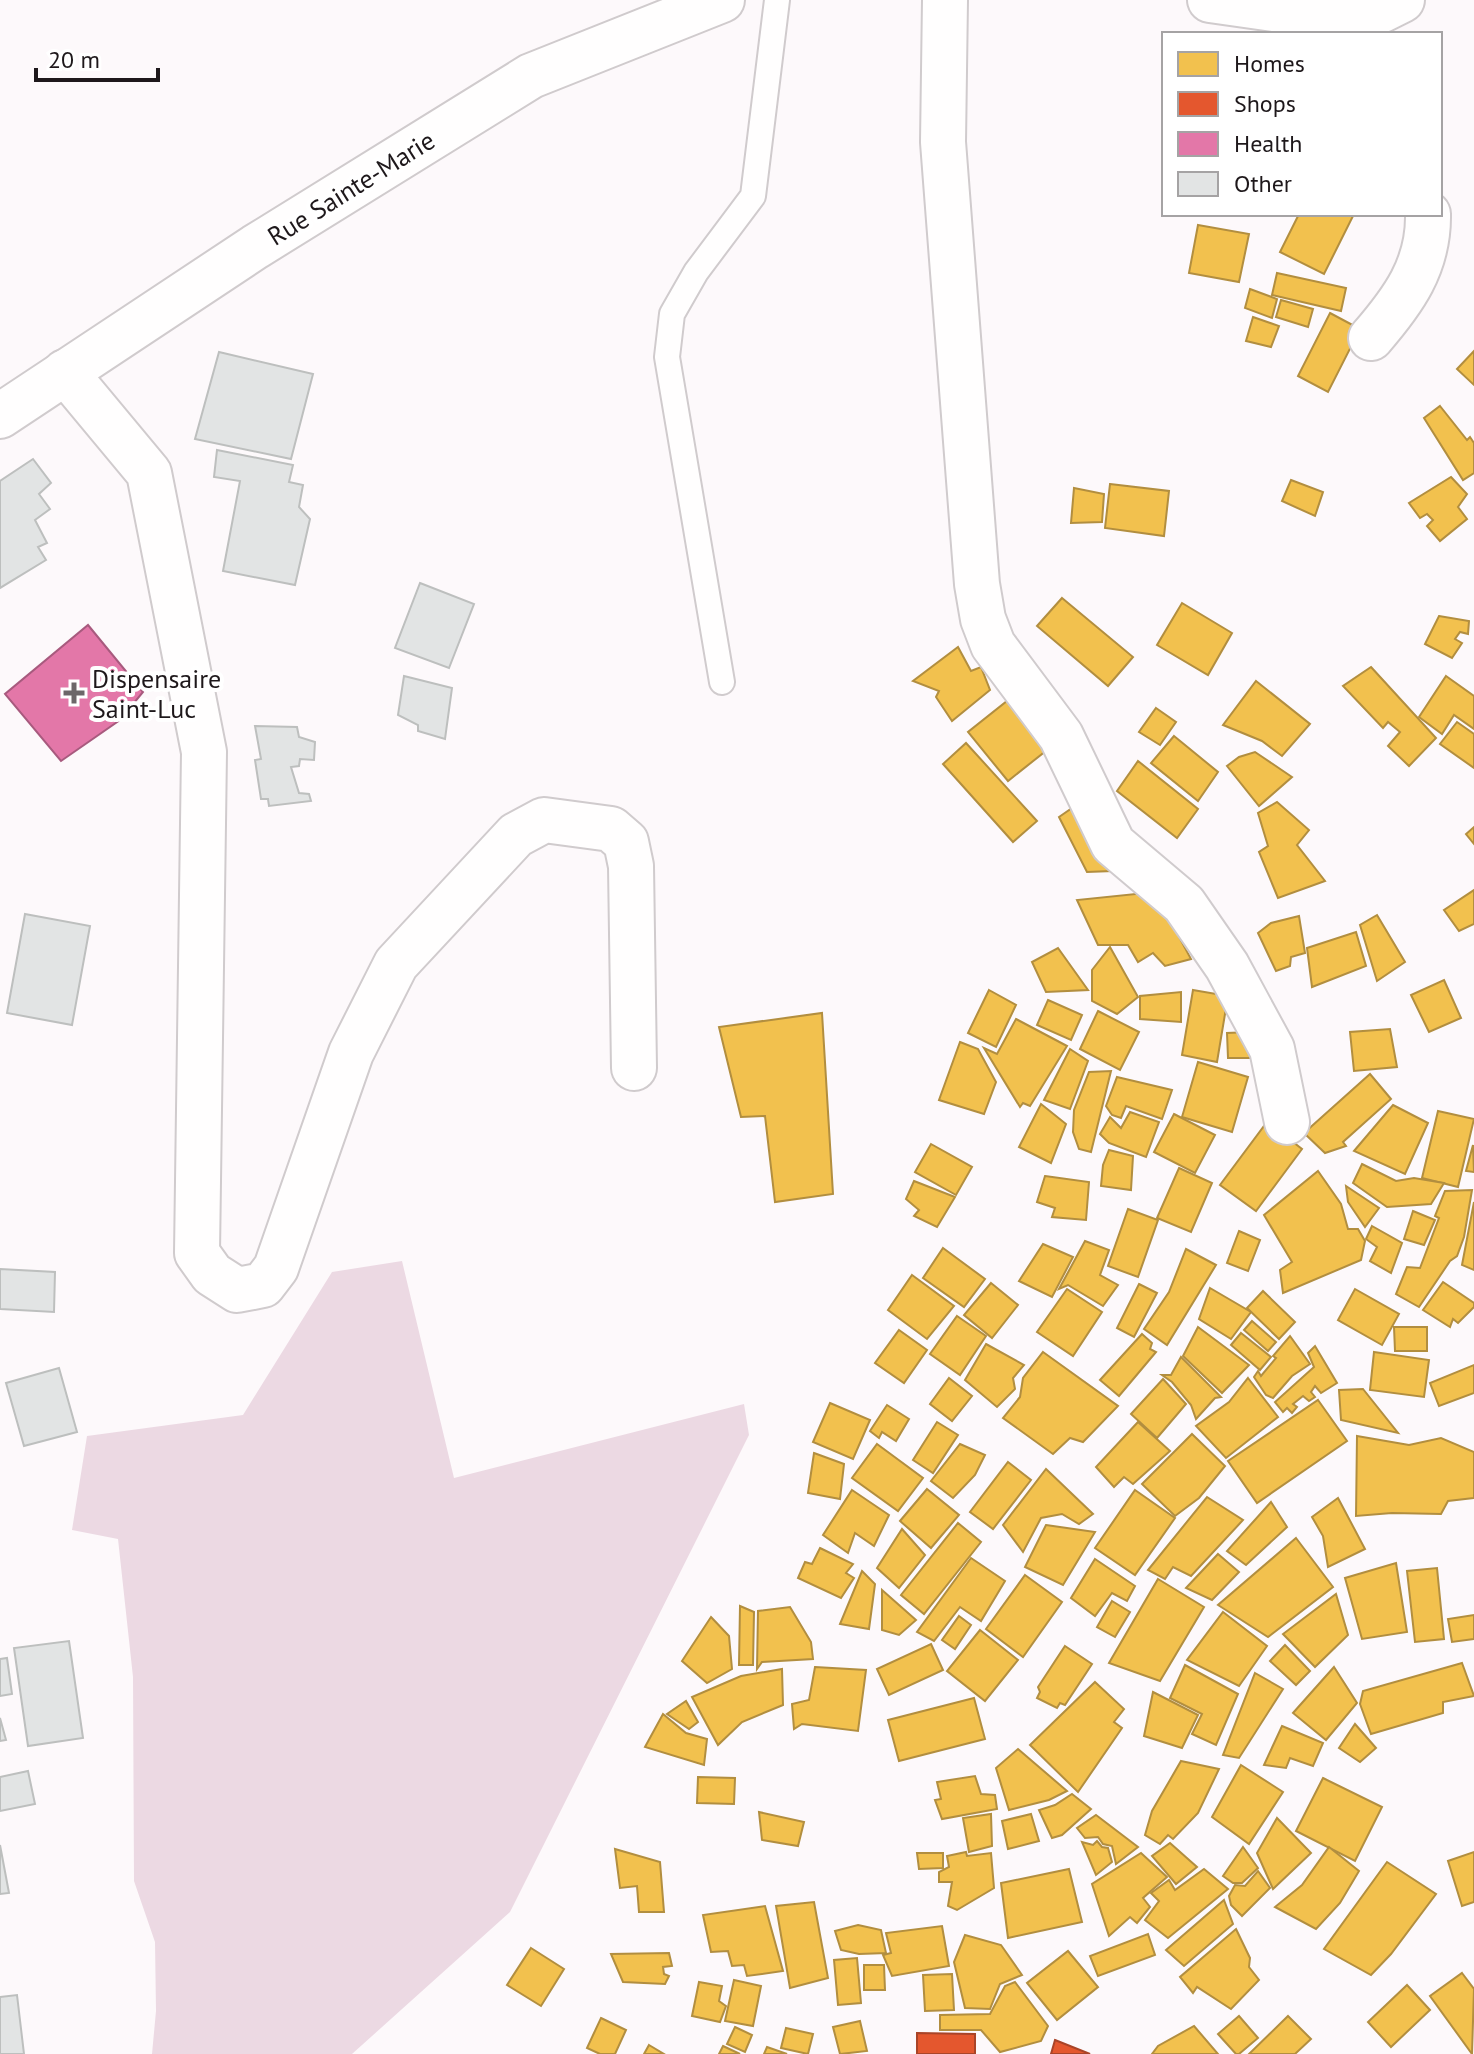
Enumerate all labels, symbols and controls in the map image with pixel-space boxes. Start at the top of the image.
scale bar [36,32,158,82]
legend [1162,32,1442,216]
text: 20 m [48,44,100,75]
text: Homes [1234,48,1305,79]
text: Shops [1234,88,1296,119]
street label: Rue Sainte-Marie [261,123,441,253]
text: Health [1234,128,1303,159]
text: Other [1234,168,1292,199]
place label: Dispensaire Saint-Luc [92,662,221,725]
marker: Dispensaire Saint-Luc [63,682,85,704]

